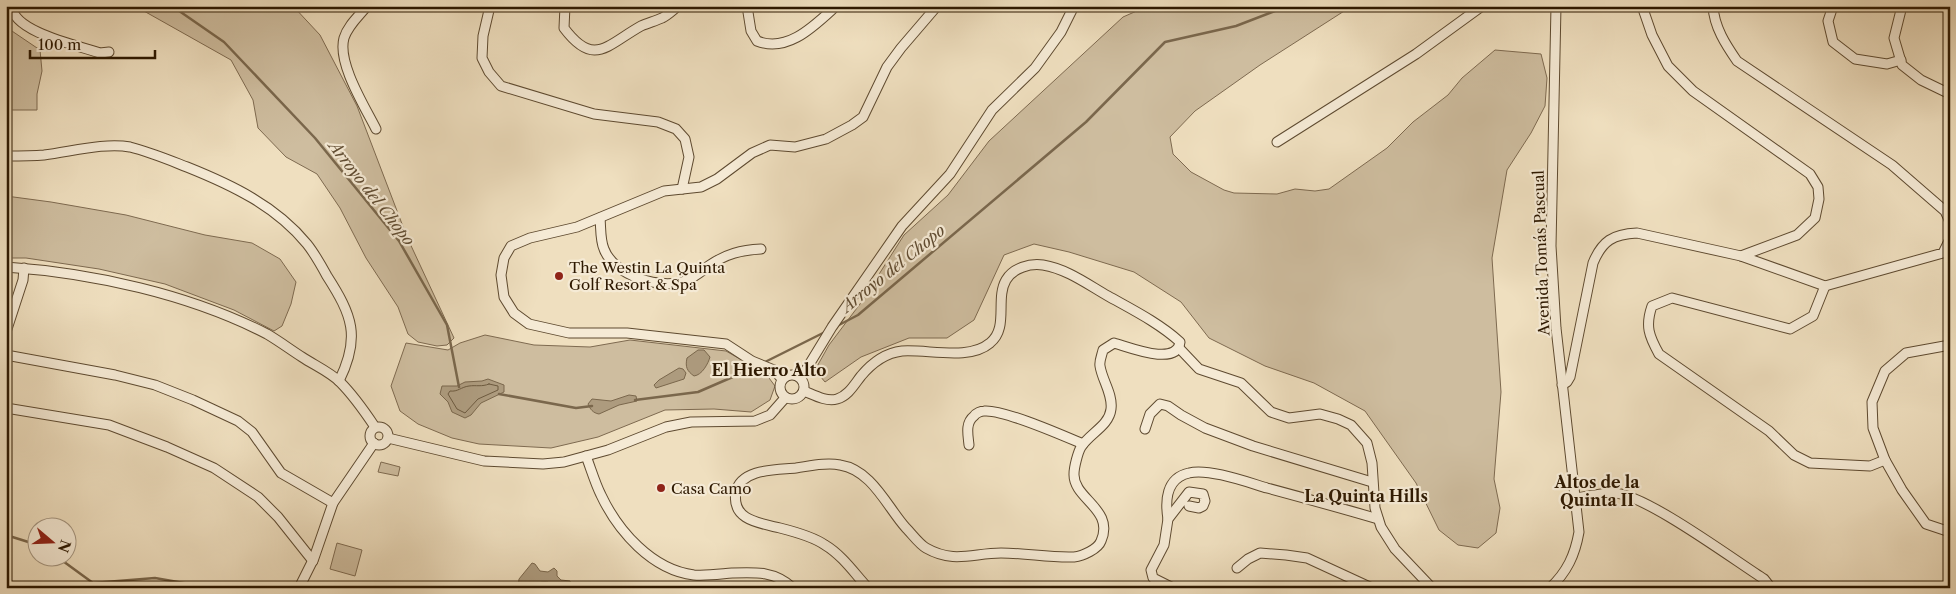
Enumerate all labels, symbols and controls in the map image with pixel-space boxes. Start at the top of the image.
scale bar [30,28,155,60]
text: 100 m [38,35,81,54]
water label: Arroyo del Chopo [323,134,419,250]
street label: Avenida Tomás Pascual [1529,169,1553,337]
water label: Arroyo del Chopo [835,220,949,318]
place label: The Westin La Quinta Golf Resort & Spa [569,258,725,294]
marker: The Westin La Quinta Golf Resort & Spa [553,270,565,282]
district label: El Hierro Alto [712,360,826,380]
district label: Altos de la Quinta II [1553,472,1640,510]
place label: Casa Camo [671,479,751,498]
marker: Casa Camo [655,482,667,494]
district label: La Quinta Hills [1304,486,1428,506]
north arrow [28,516,78,566]
text: N [54,538,75,555]

